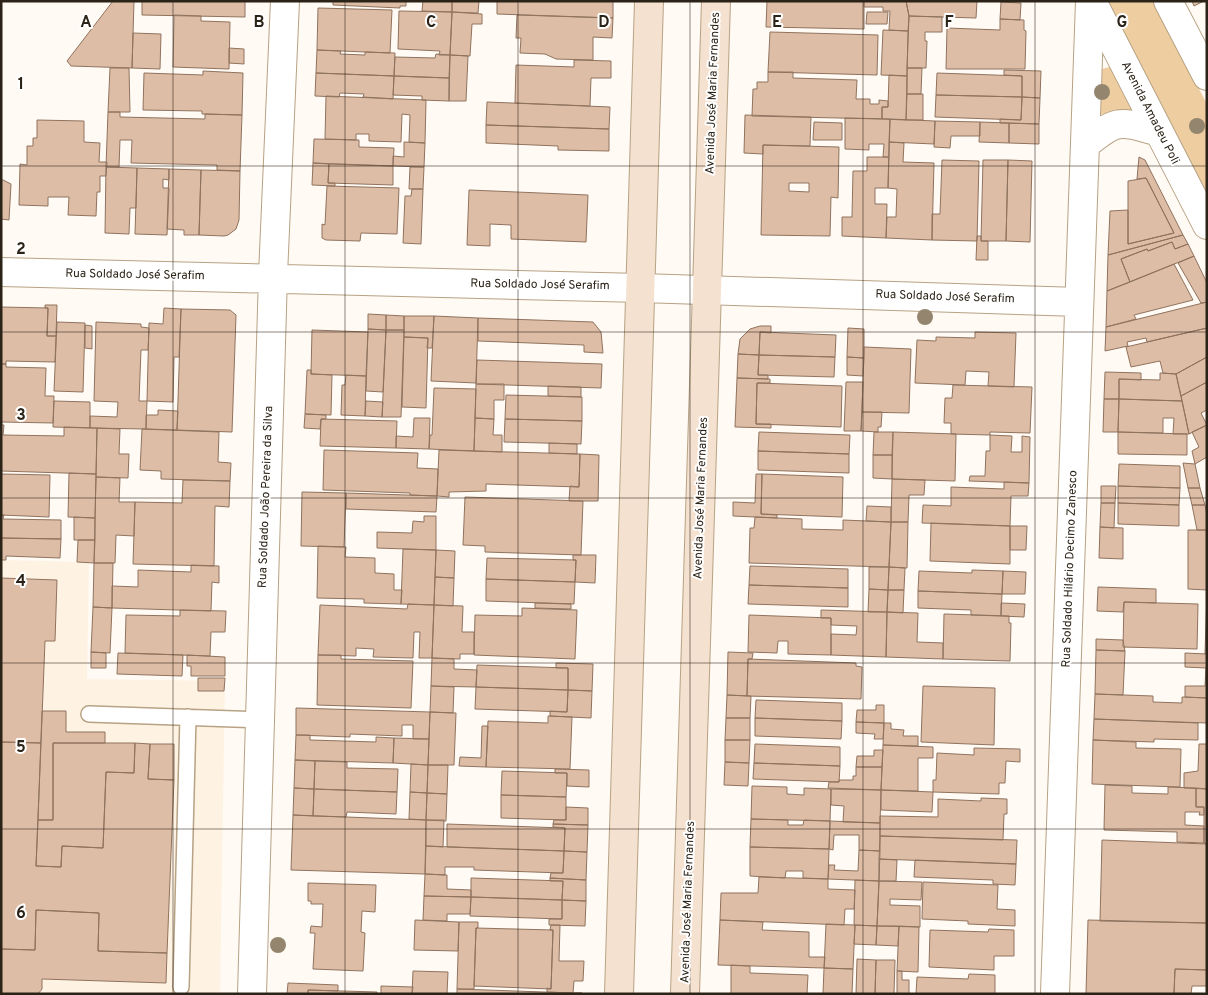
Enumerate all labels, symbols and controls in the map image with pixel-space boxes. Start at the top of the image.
street label: Avenida José Maria Fernandes [702,12,724,174]
text: A [80,13,92,33]
text: B [253,13,265,33]
text: C [426,13,436,33]
text: D [598,13,610,33]
text: E [772,13,782,33]
text: F [944,13,954,33]
text: G [1117,13,1127,33]
street label: Avenida Amadeu Poli [1117,59,1183,167]
text: 1 [18,75,24,95]
text: 2 [16,240,26,260]
street label: Rua Soldado José Serafim [65,266,205,284]
street label: Rua Soldado José Serafim [470,276,610,294]
street label: Rua Soldado José Serafim [875,287,1015,307]
text: 3 [16,406,26,426]
street label: Rua Soldado João Pereira da Silva [255,406,277,588]
street label: Avenida José Maria Fernandes [690,417,712,579]
street label: Rua Soldado Hilário Decimo Zanesco [1059,470,1081,668]
text: 4 [16,572,26,592]
text: 5 [16,738,26,758]
street label: Avenida José Maria Fernandes [677,821,699,983]
text: 6 [16,904,26,924]

